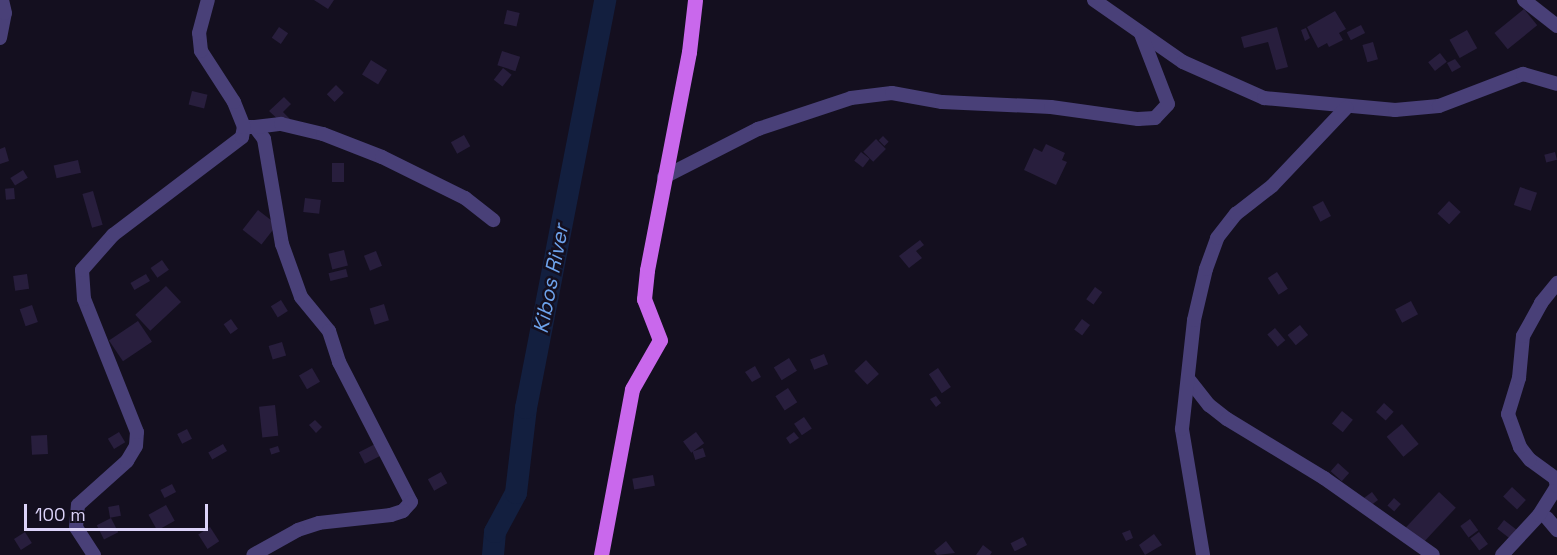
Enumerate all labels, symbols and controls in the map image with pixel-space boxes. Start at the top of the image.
water label: Kibos River [528,222,574,336]
scale bar [27,492,212,530]
text: 100 m [35,503,86,526]

